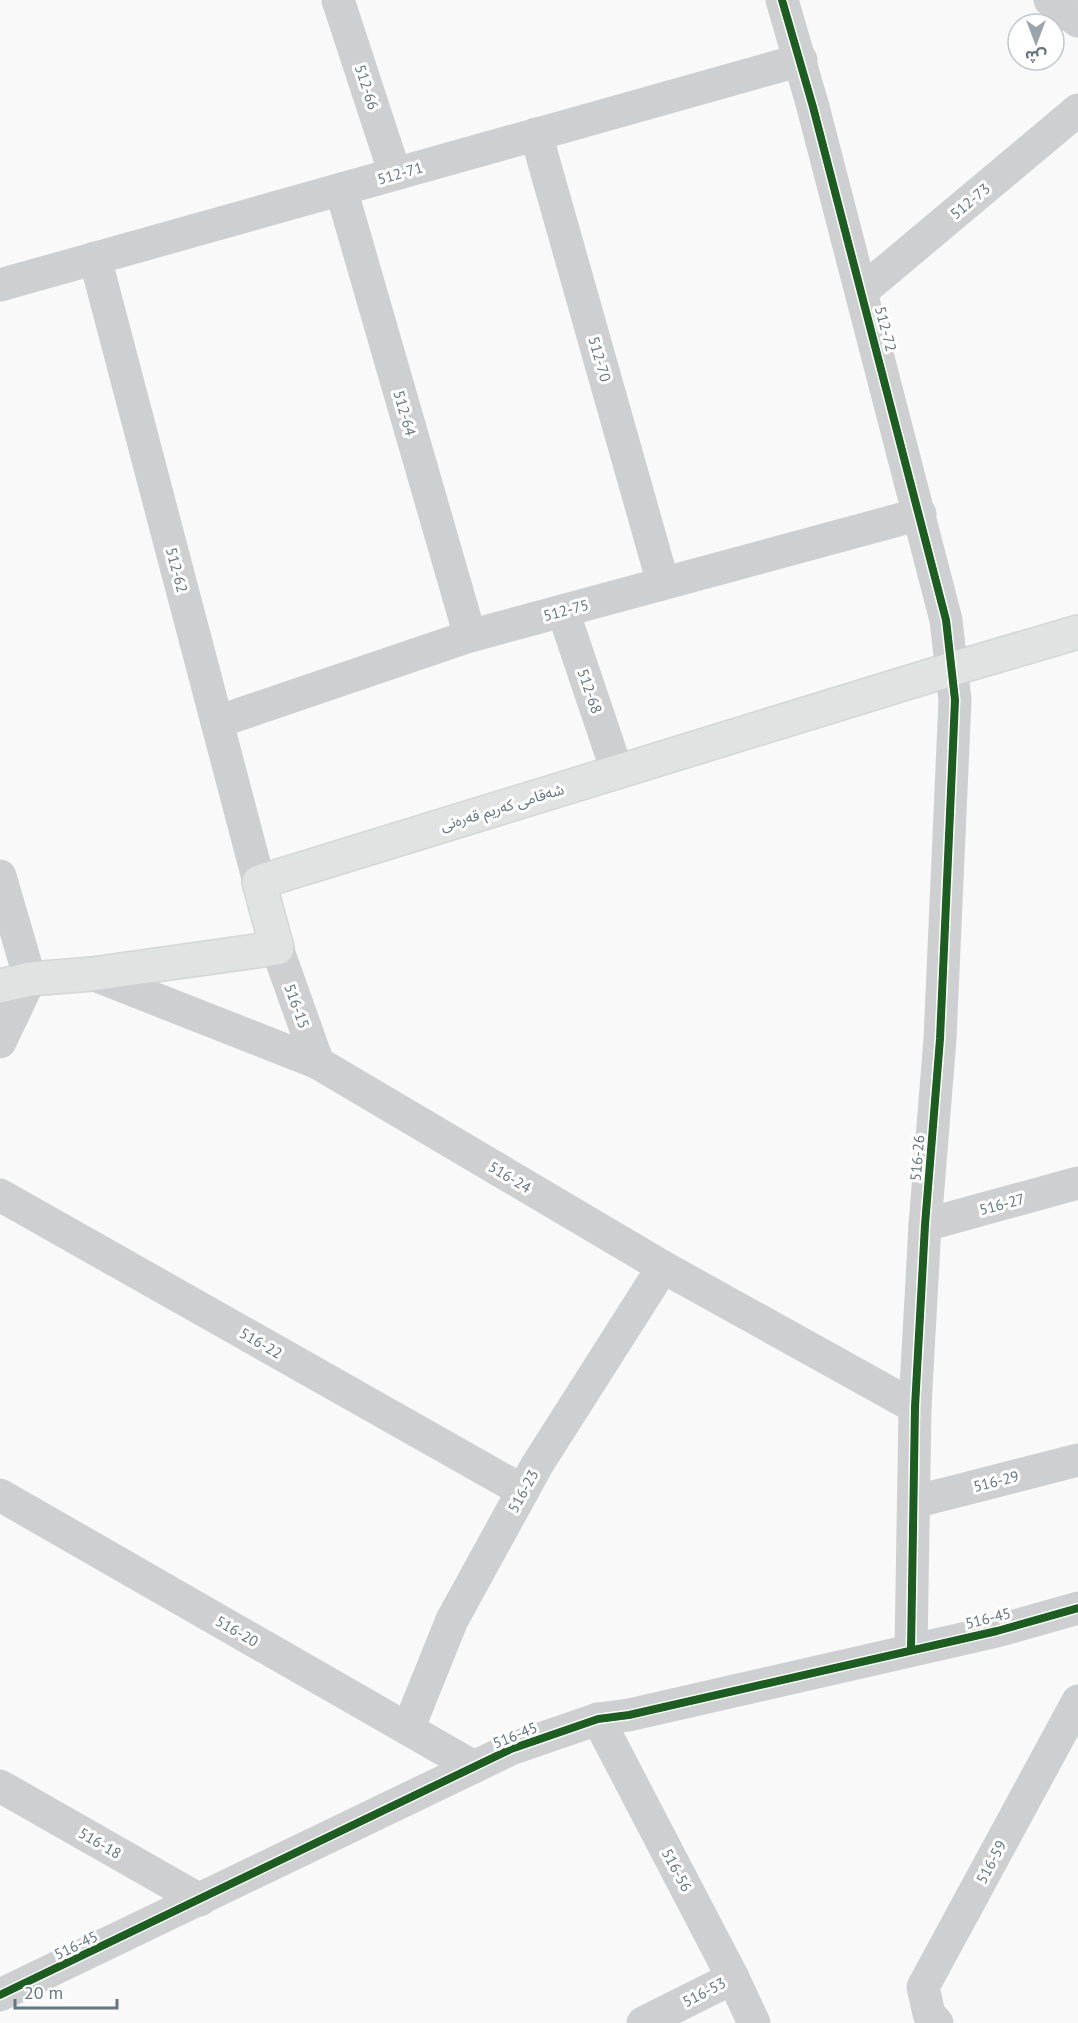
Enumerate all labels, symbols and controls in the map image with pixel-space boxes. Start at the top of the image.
north arrow [1006,12,1066,72]
text: ش [1025,47,1047,67]
street label: 512-66 [351,62,383,112]
street label: 512-71 [375,157,425,189]
street label: 512-73 [946,179,994,223]
street label: 512-72 [871,304,901,354]
street label: 512-70 [584,334,616,384]
street label: 512-64 [389,388,421,438]
street label: 512-62 [162,545,192,595]
street label: 512-75 [541,595,591,625]
street label: 512-68 [573,666,607,716]
street label: شەقامی کەریم قەرەنی [438,779,567,837]
street label: 516-15 [280,981,314,1031]
street label: 516-26 [906,1134,928,1182]
street label: 516-24 [485,1157,535,1197]
street label: 516-27 [977,1189,1027,1219]
street label: 516-22 [236,1323,286,1363]
street label: 516-23 [503,1466,543,1516]
street label: 516-29 [971,1466,1021,1496]
street label: 516-45 [963,1603,1013,1633]
street label: 516-20 [212,1611,262,1651]
street label: 516-45 [490,1718,540,1752]
street label: 516-18 [75,1823,125,1863]
street label: 516-59 [972,1837,1010,1887]
street label: 516-56 [658,1845,696,1895]
street label: 516-45 [51,1926,101,1964]
scale bar [15,1972,117,2010]
street label: 516-53 [679,1973,729,2011]
text: 20 m [24,1981,63,2004]

